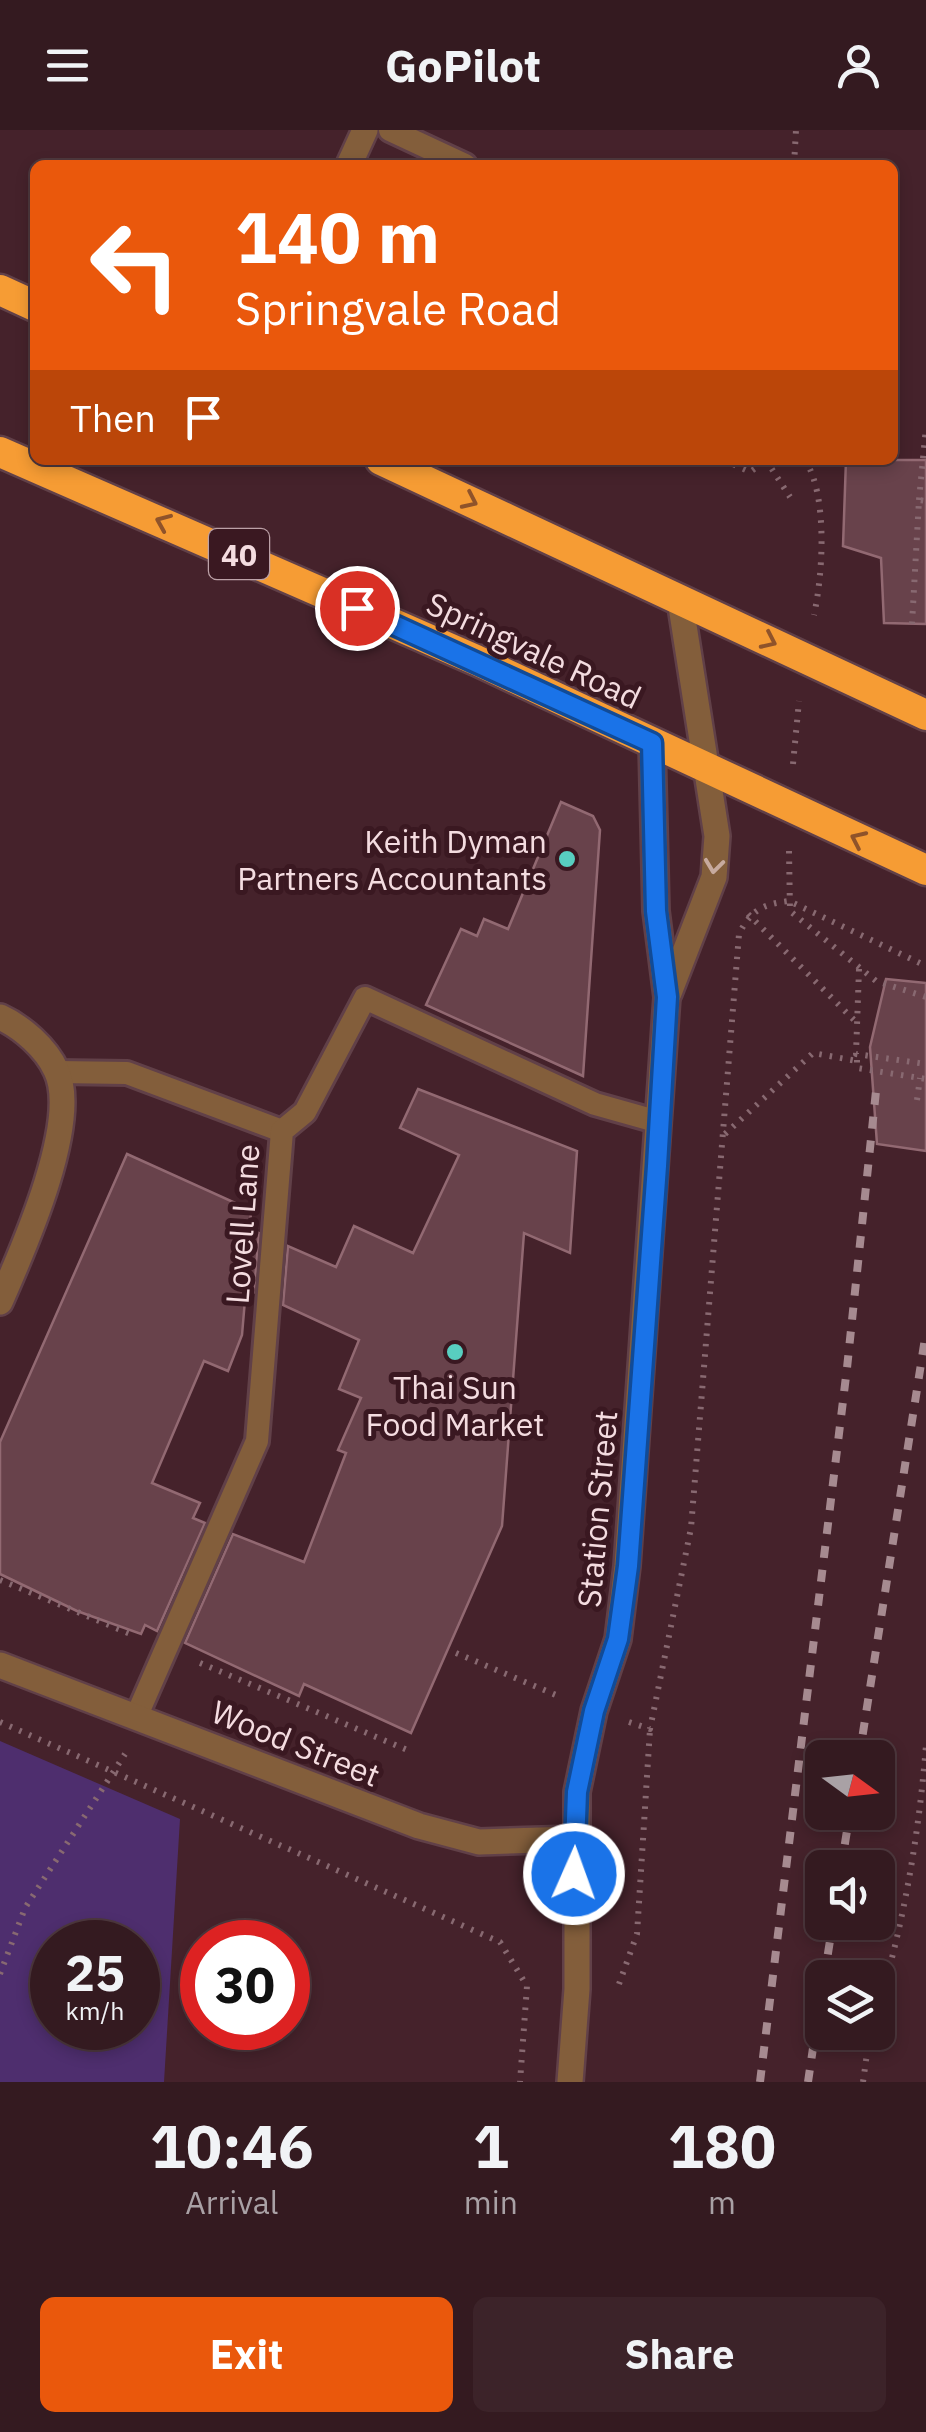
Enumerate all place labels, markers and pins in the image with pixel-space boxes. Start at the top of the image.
pin [315,566,400,651]
place label: Keith Dyman Partners Accountants [237,820,547,899]
marker: Keith Dyman Partners Accountants [556,848,578,870]
marker: Thai Sun Food Market [444,1341,466,1363]
place label: Thai Sun Food Market [366,1366,544,1445]

